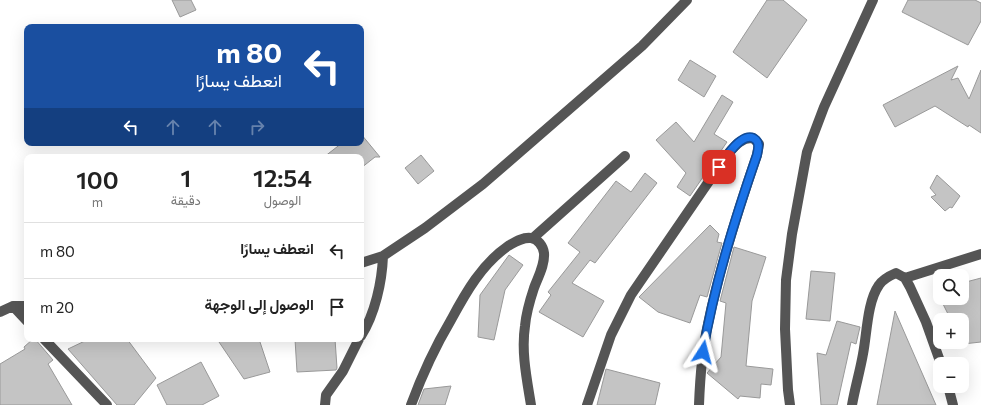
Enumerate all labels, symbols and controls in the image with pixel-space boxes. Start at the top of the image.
text: 80 m [216,35,282,69]
icon: left [296,40,348,92]
text: انعطف يسارًا [195,69,282,91]
icon: left [120,116,142,138]
icon: ahead [162,116,184,138]
icon: ahead [204,116,226,138]
icon: right [246,116,268,138]
pin [702,150,736,184]
icon: arrive [708,156,730,178]
text: 1 [180,163,191,192]
text: 12:54 [253,163,312,192]
text: 100 [76,165,119,194]
text: دقيقة [171,192,201,208]
text: الوصول [264,192,301,208]
text: m [92,194,103,210]
text: انعطف يسارًا [240,239,314,257]
icon: left [326,240,348,262]
text: 80 m [40,242,75,260]
map controls [933,269,969,393]
button: search [933,269,969,305]
text: الوصول إلى الوجهة [205,295,314,313]
icon: arrive [326,296,348,318]
text: 20 m [40,298,74,316]
button: + [933,313,969,349]
position arrow [682,331,724,373]
button: − [933,357,969,393]

